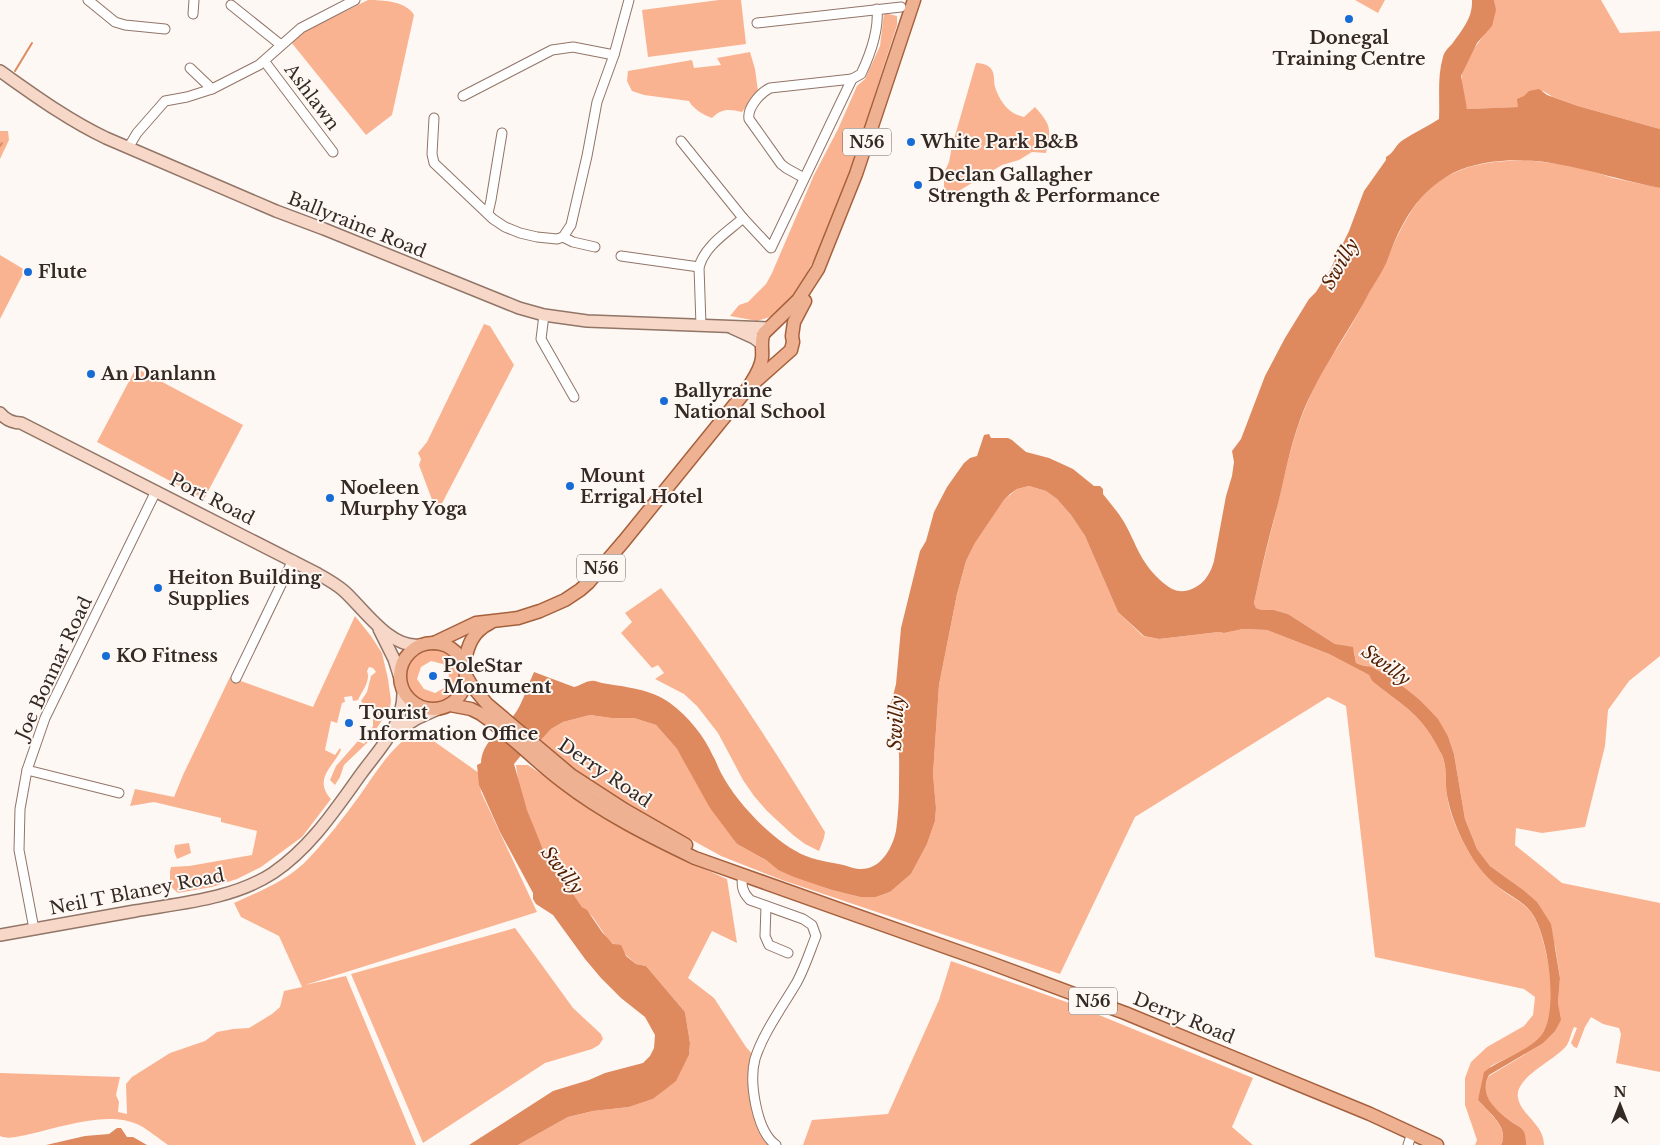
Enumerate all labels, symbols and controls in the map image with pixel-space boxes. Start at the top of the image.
marker: Donegal Training Centre [1343,13,1355,25]
place label: Donegal Training Centre [1272,27,1426,70]
street label: Ashlawn [279,59,344,135]
road number: N56 [843,128,891,156]
place label: White Park B&B [920,131,1078,153]
marker: White Park B&B [905,136,917,148]
place label: Declan Gallagher Strength & Performance [928,164,1160,207]
marker: Declan Gallagher Strength & Performance [912,179,924,191]
street label: Ballyraine Road [285,187,429,263]
water label: Swilly [1316,234,1364,294]
place label: Flute [38,261,87,283]
marker: Flute [22,266,34,278]
place label: An Danlann [100,363,216,385]
marker: An Danlann [85,368,97,380]
place label: Ballyraine National School [674,380,826,423]
marker: Ballyraine National School [658,395,670,407]
place label: Mount Errigal Hotel [580,465,704,508]
street label: Port Road [166,468,258,530]
place label: Noeleen Murphy Yoga [340,477,468,520]
marker: Mount Errigal Hotel [564,480,576,492]
marker: Noeleen Murphy Yoga [324,492,336,504]
road number: N56 [577,554,625,582]
place label: Heiton Building Supplies [168,567,322,610]
marker: Heiton Building Supplies [152,582,164,594]
street label: Joe Bonnar Road [10,593,97,745]
water label: Swilly [1357,640,1415,691]
place label: KO Fitness [116,645,218,667]
marker: KO Fitness [100,650,112,662]
place label: PoleStar Monument [443,655,551,698]
marker: PoleStar Monument [427,670,439,682]
water label: Swilly [883,695,909,751]
place label: Tourist Information Office [359,702,538,745]
marker: Tourist Information Office [343,717,355,729]
street label: Derry Road [554,734,656,812]
water label: Swilly [536,841,588,899]
street label: Neil T Blaney Road [48,864,226,920]
road number: N56 [1069,988,1117,1014]
street label: Derry Road [1130,988,1238,1048]
north arrow [1595,1080,1645,1130]
text: N [1613,1083,1627,1101]

